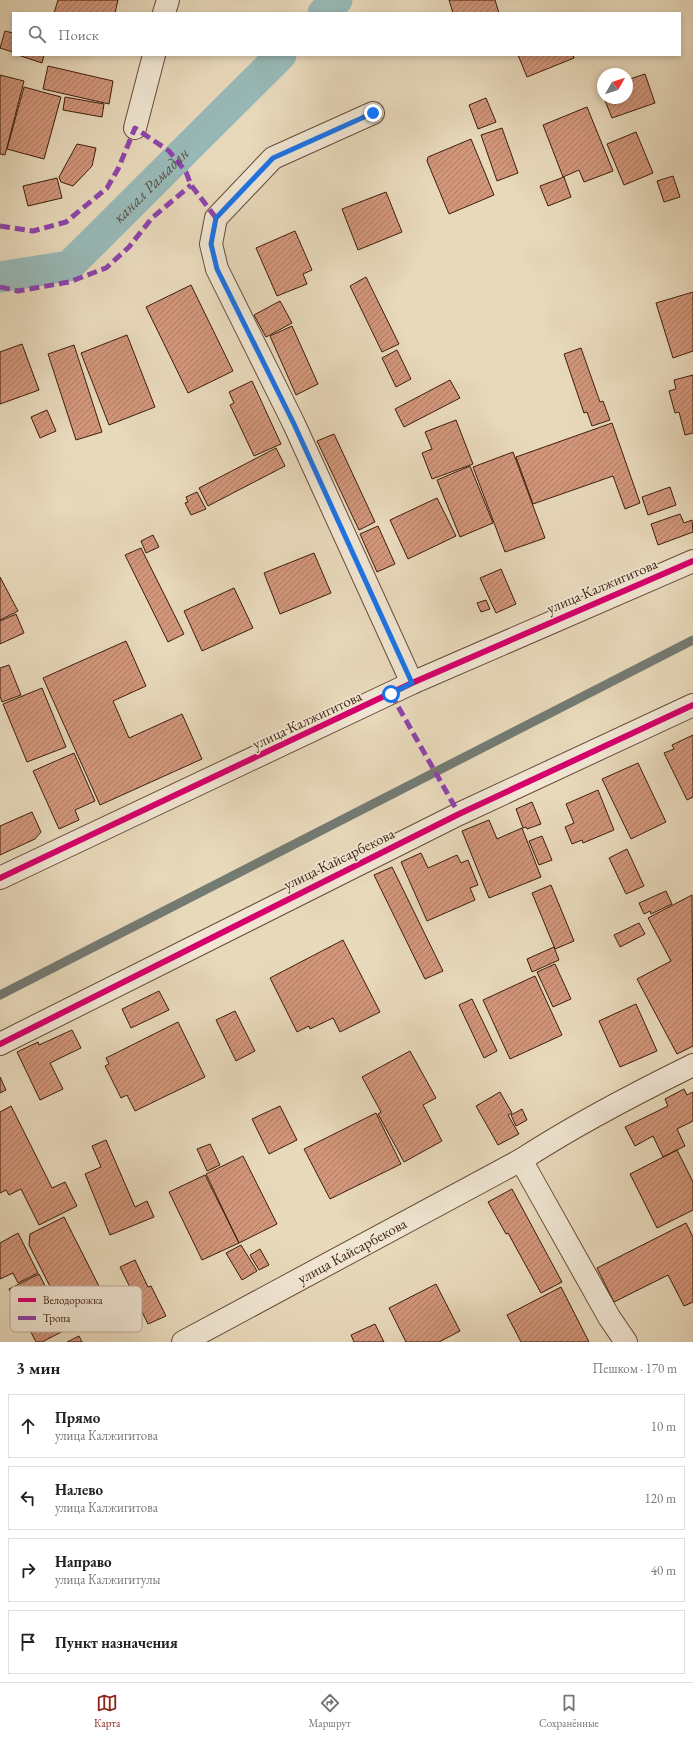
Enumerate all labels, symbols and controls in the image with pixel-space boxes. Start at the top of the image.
search box [12,12,681,56]
icon: search [26,23,48,45]
text: Поиск [58,25,99,44]
north arrow [597,68,633,104]
route end [364,104,382,122]
water label: канал Рамадан [108,143,194,228]
street label: улица Калжигитова [543,554,660,617]
route start [382,685,400,703]
street label: улица Калжигитова [249,686,365,753]
street label: улица Кайсарбекова [280,823,397,894]
street label: улица Кайсарбекова [294,1213,410,1288]
legend [10,1286,142,1332]
text: Велодорожка [43,1293,103,1307]
text: Тропа [43,1311,71,1325]
text: 3 мин [16,1357,60,1379]
text: Пешком · 170 m [593,1360,677,1377]
text: Прямо [55,1408,100,1427]
icon: ahead [17,1415,39,1437]
text: 10 m [651,1418,676,1435]
text: улица Калжигитова [55,1427,158,1444]
text: Налево [55,1480,103,1499]
icon: left [17,1487,39,1509]
text: 120 m [645,1490,676,1507]
text: улица Калжигитова [55,1499,158,1516]
text: Направо [55,1552,112,1571]
icon: right [17,1559,39,1581]
text: 40 m [651,1562,676,1579]
text: улица Калжигитулы [55,1571,160,1588]
icon: arrive [17,1631,39,1653]
text: Пункт назначения [55,1633,178,1652]
tab: Карта [94,1692,120,1730]
tab: Маршрут [309,1692,351,1730]
tab: Сохранённые [539,1692,599,1730]

